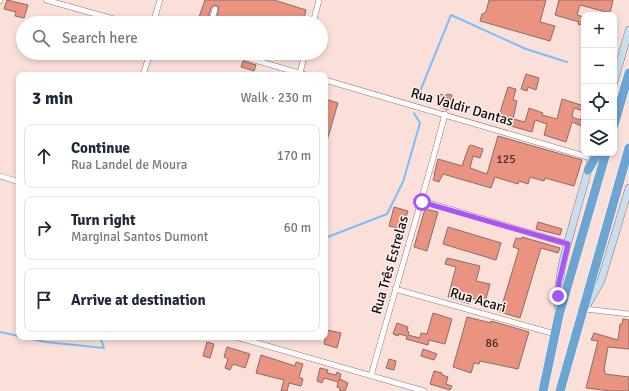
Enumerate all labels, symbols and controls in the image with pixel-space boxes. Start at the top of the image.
map controls [581,12,617,156]
button: + [581,12,617,48]
search box [16,16,328,60]
icon: search [30,27,52,49]
text: Search here [62,29,138,47]
button: − [581,48,617,84]
street label: Rua Valdir Dantas [409,84,515,130]
button: locate [581,84,617,120]
text: 3 min [32,88,73,109]
text: Walk · 230 m [241,90,312,106]
button: layers [581,120,617,156]
text: Continue [71,139,130,157]
icon: ahead [33,145,55,167]
text: 170 m [277,148,311,164]
house number: 125 [496,152,516,167]
text: Rua Landel de Moura [71,157,187,173]
route start [413,193,431,211]
text: Turn right [71,211,136,229]
street label: Rua Três Estrelas [368,214,412,316]
icon: right [33,217,55,239]
text: 60 m [284,220,311,236]
text: Marginal Santos Dumont [71,229,208,245]
street label: Rua Acari [448,284,508,316]
route end [549,287,567,305]
icon: arrive [33,289,55,311]
text: Arrive at destination [71,291,206,309]
house number: 86 [486,336,498,351]

